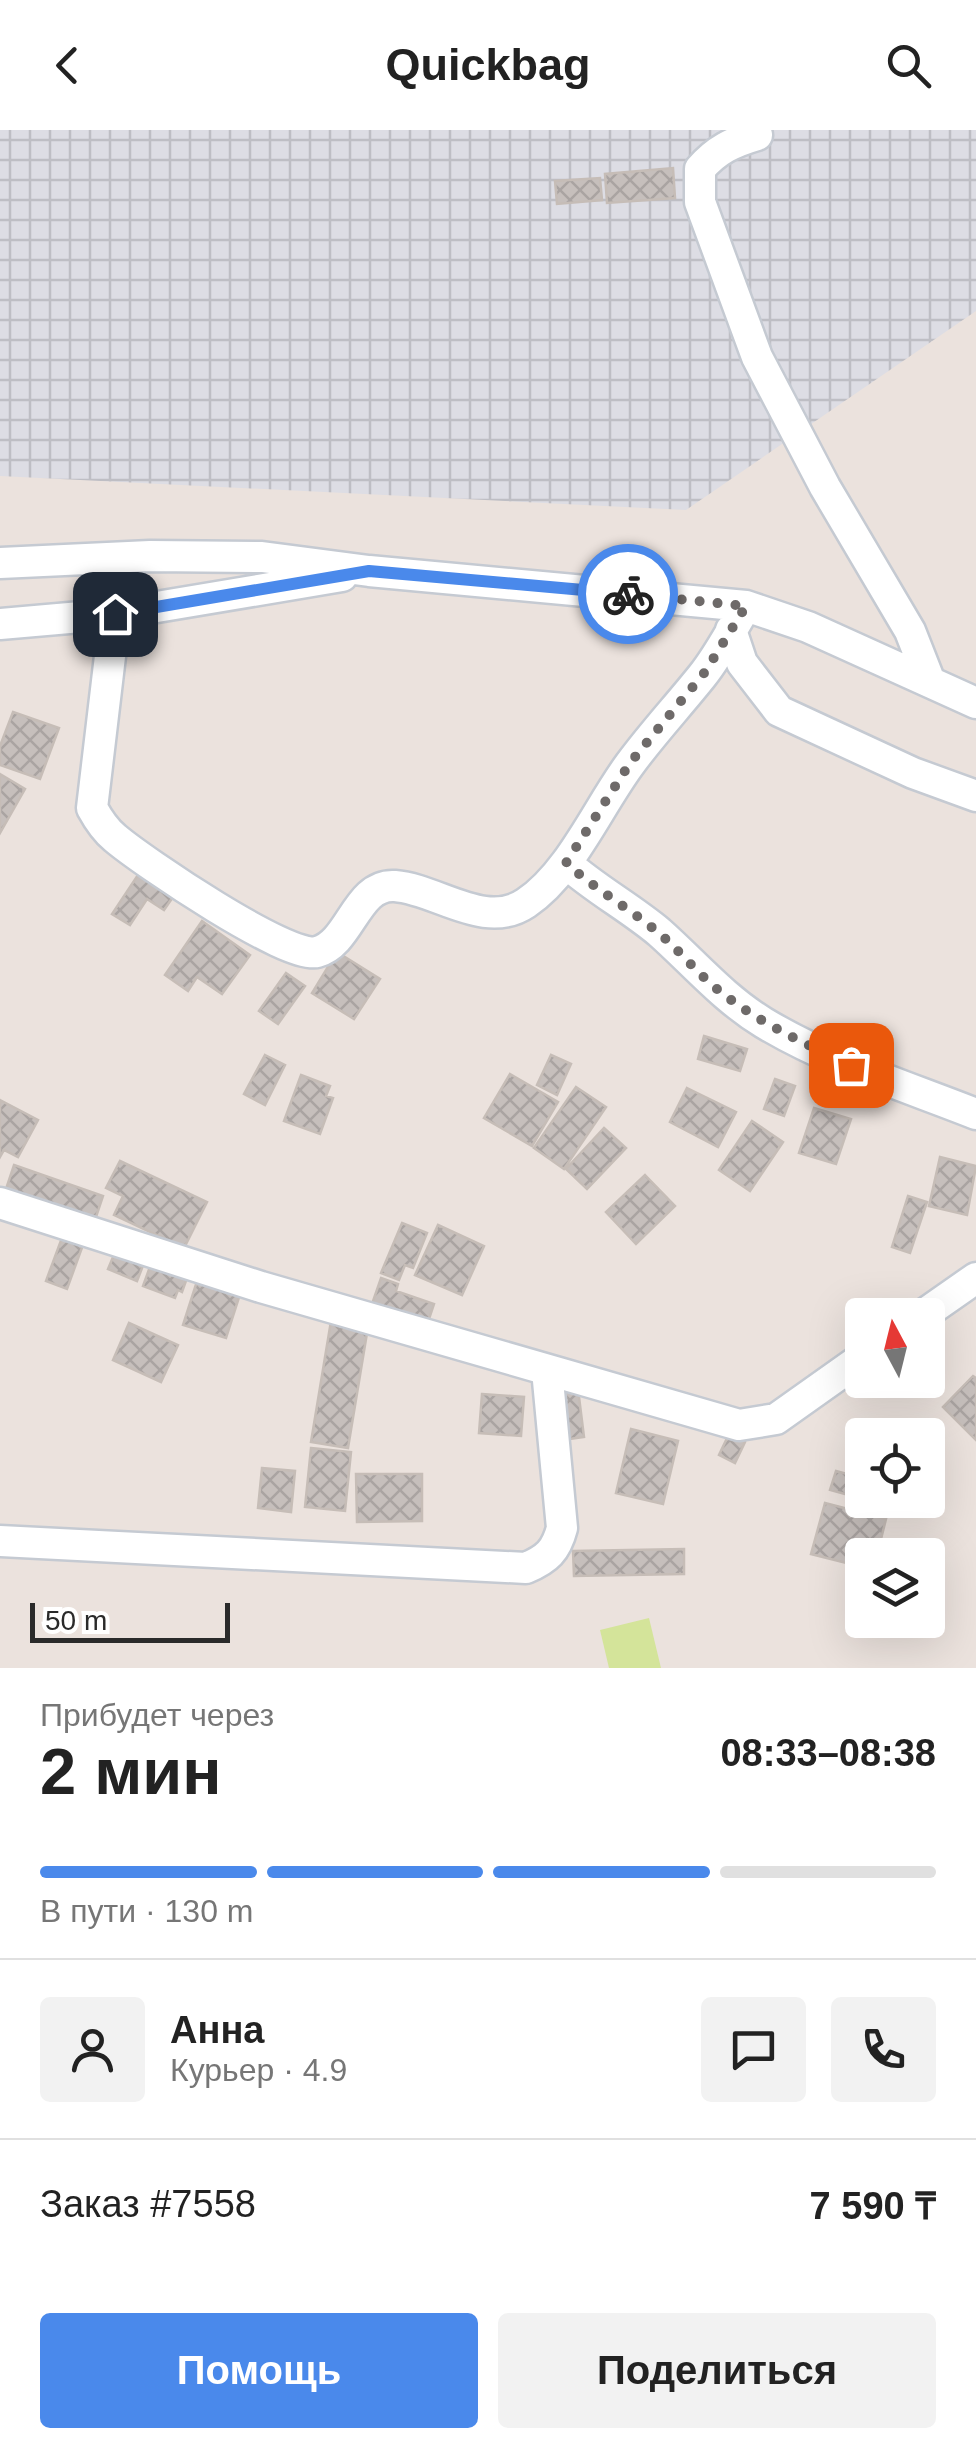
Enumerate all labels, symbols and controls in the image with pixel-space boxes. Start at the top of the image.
icon: back [40,38,95,93]
icon: search [881,38,936,93]
text: Quickbag [385,39,591,90]
courier [578,544,678,644]
icon: bike [601,567,656,622]
pin [73,572,158,657]
icon: home [88,587,143,642]
pin [809,1023,894,1108]
icon: bag [824,1038,879,1093]
north arrow [845,1298,945,1398]
map controls [845,1298,945,1638]
button: locate [845,1418,945,1518]
button: layers [845,1538,945,1638]
scale bar [30,1598,230,1642]
text: 50 m [45,1605,107,1636]
text: Прибудет через [40,1697,274,1733]
text: 08:33–08:38 [720,1732,936,1774]
text: 2 мин [40,1735,222,1808]
text: В пути · 130 m [40,1893,253,1929]
button: person [40,1997,145,2102]
button: chat [701,1997,806,2102]
button: phone [831,1997,936,2102]
text: Анна [170,2009,264,2051]
text: Курьер · 4.9 [170,2052,347,2088]
text: Заказ #7558 [40,2183,256,2225]
text: 7 590 ₸ [810,2185,936,2227]
button: Помощь [40,2313,478,2428]
button: Поделиться [498,2313,936,2428]

